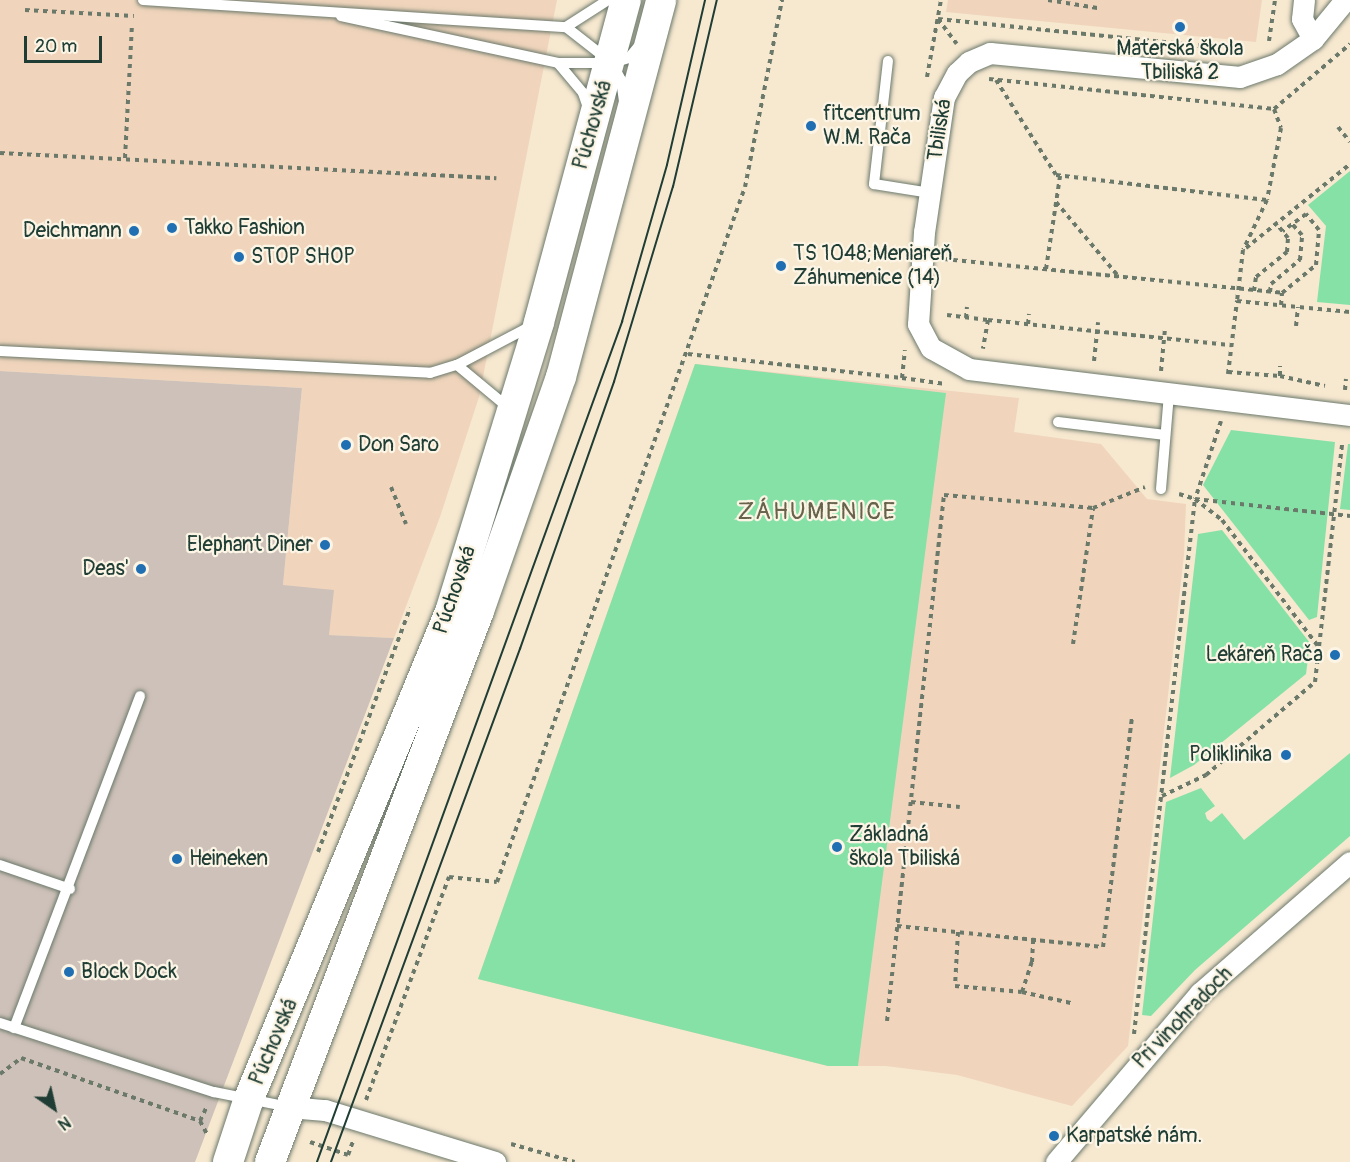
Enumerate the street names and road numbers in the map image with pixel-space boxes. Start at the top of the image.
street label: Púchovská [568,77,618,173]
street label: Tbiliská [923,97,957,163]
street label: Púchovská [428,543,482,637]
street label: Pri vinohradoch [1128,962,1238,1074]
street label: Púchovská [244,995,304,1089]

